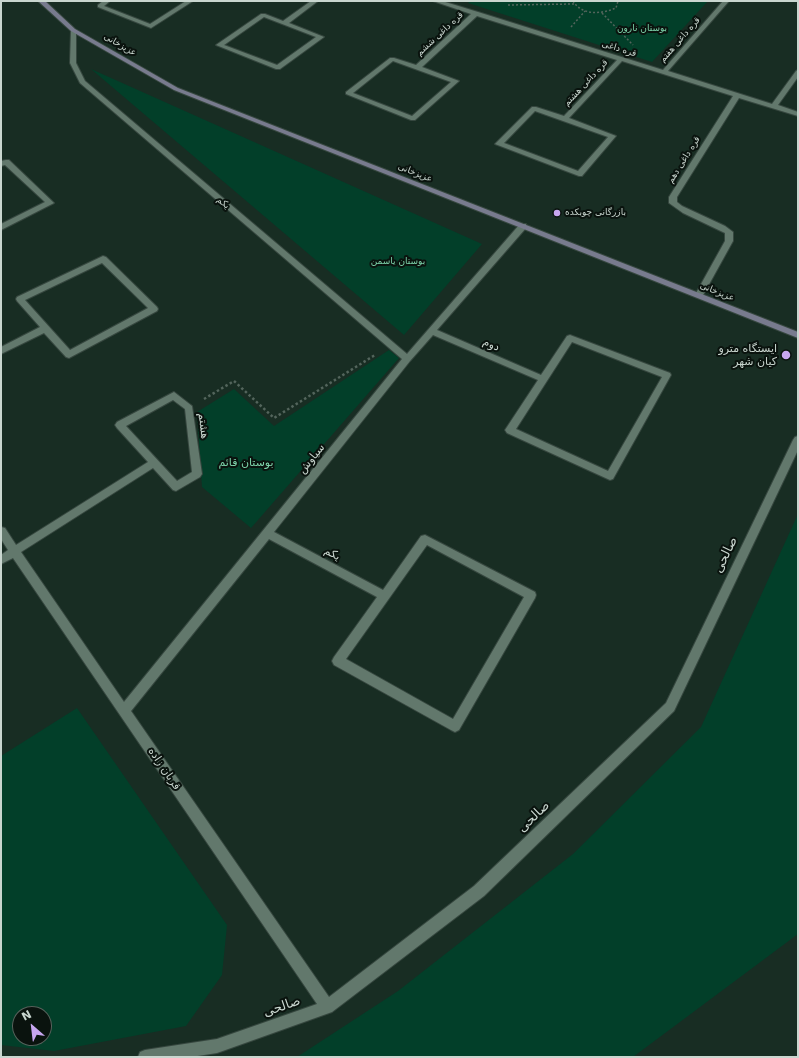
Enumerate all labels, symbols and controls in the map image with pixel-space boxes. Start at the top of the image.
street label: قره داغی ششم [414,10,466,58]
street label: قره داغی هفتم [657,15,703,65]
park label: بوستان نارون [617,24,667,34]
street label: عزیزخانی [102,31,138,59]
street label: قره داغی [600,39,638,59]
street label: قره داغی هشتم [562,57,610,109]
street label: قره داغی دهم [665,135,703,185]
street label: عزیزخانی [396,161,434,185]
street label: یکم [214,195,232,211]
marker: بازرگانی چوبکده [552,208,562,218]
place label: بازرگانی چوبکده [565,208,626,218]
park label: بوستان یاسمن [371,257,425,267]
street label: عزیزخانی [698,280,736,304]
street label: دوم [481,336,501,354]
place label: ایستگاه مترو کیان شهر [718,342,777,368]
marker: ایستگاه مترو کیان شهر [780,349,792,361]
street label: هشتم [195,412,211,440]
street label: سیاوش [296,441,328,477]
park label: بوستان قائم [218,456,274,470]
street label: صالحی [711,534,741,576]
street label: یکم [322,544,342,564]
street label: قربان زاده [145,745,183,793]
street label: صالحی [515,798,553,836]
street label: صالحی [261,993,303,1021]
north arrow [12,1006,52,1046]
text: N [19,1008,34,1024]

